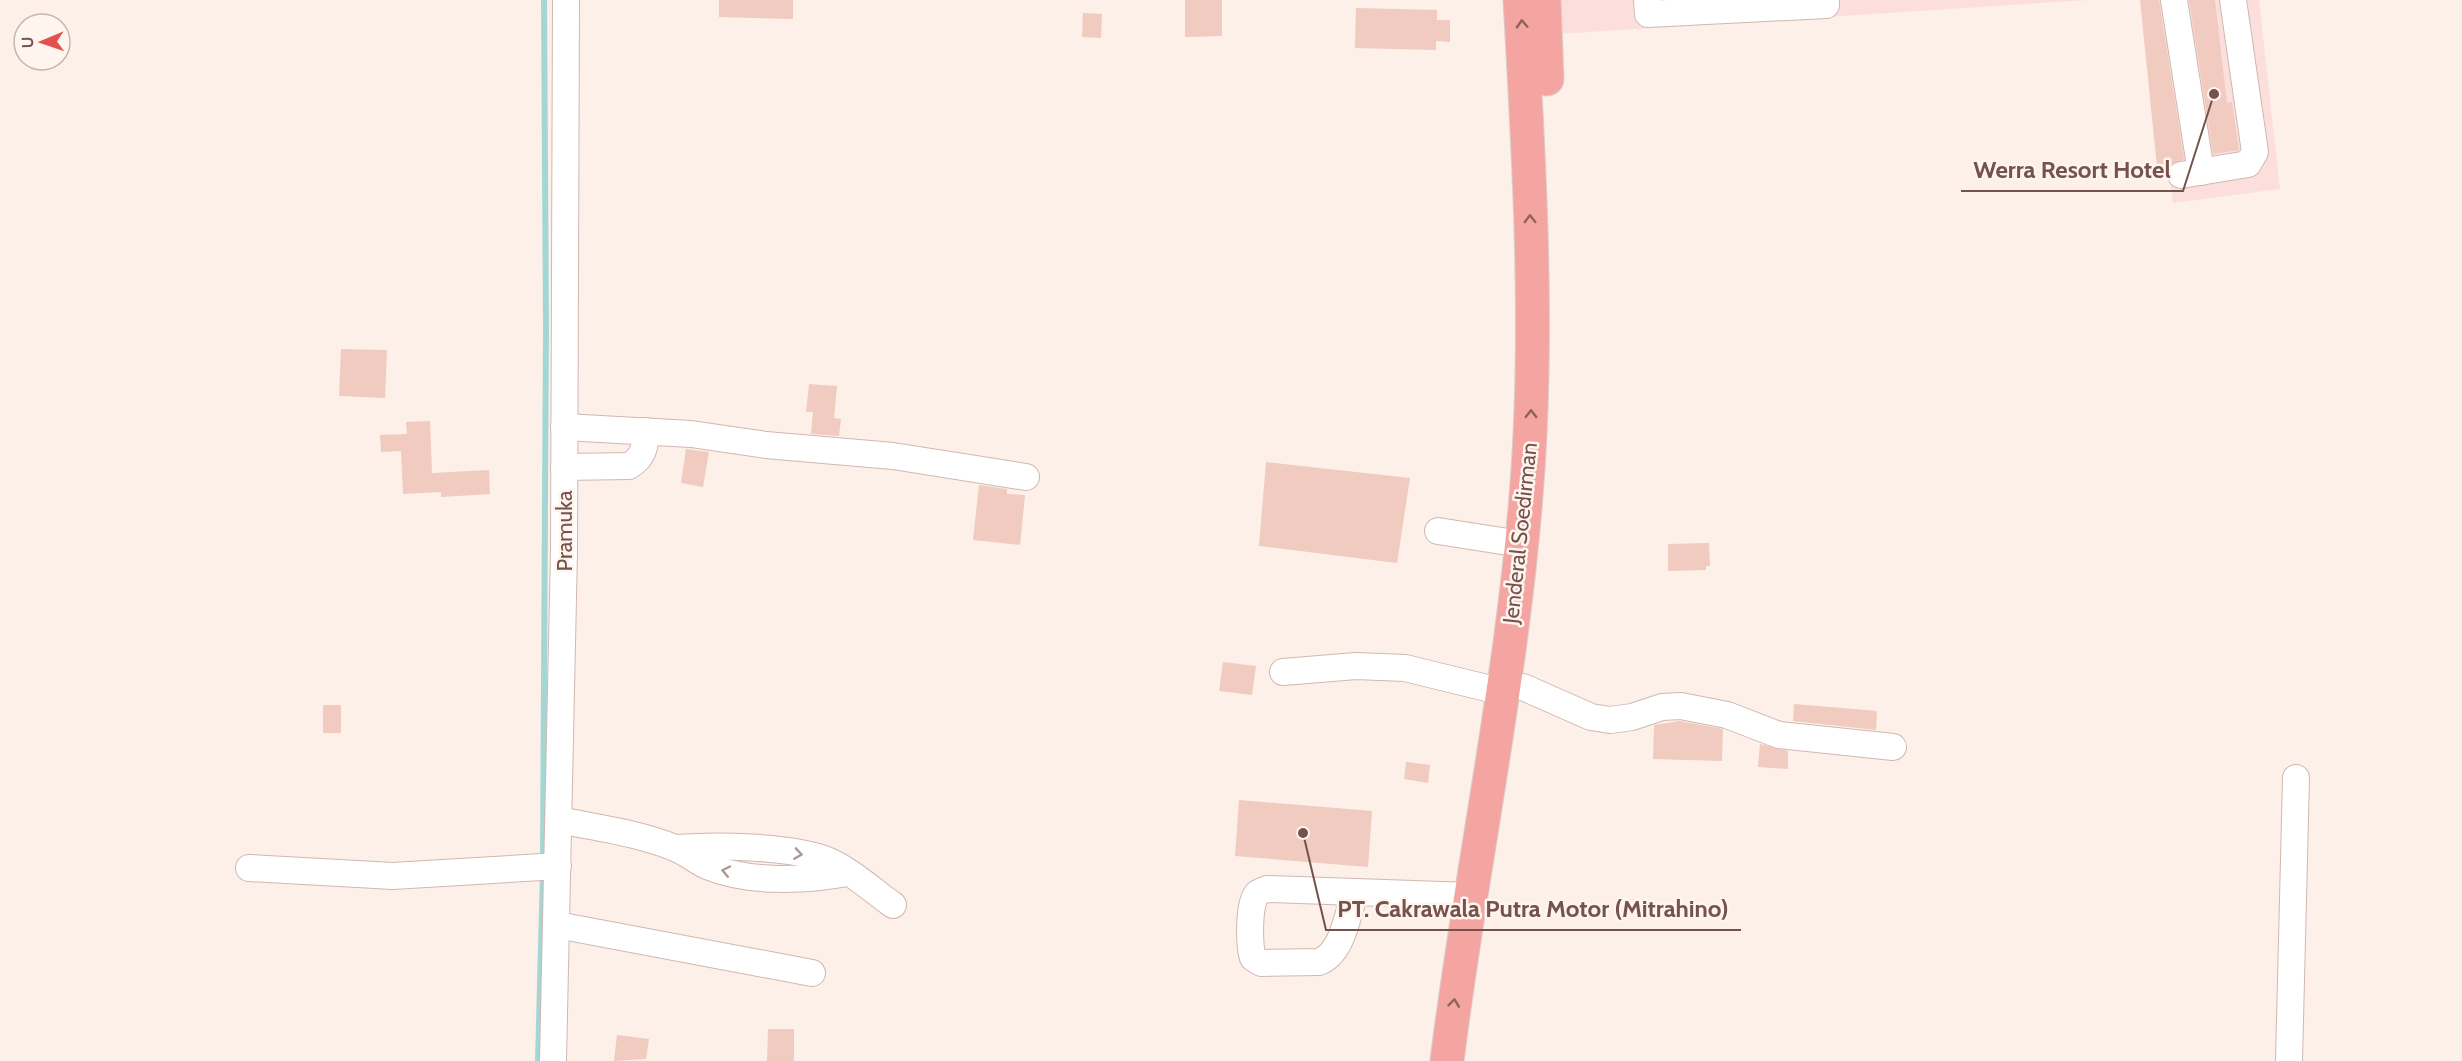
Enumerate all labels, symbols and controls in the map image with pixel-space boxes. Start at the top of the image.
north arrow [12,12,72,72]
one-way arrow [1515,20,1528,29]
text: U [18,36,37,49]
callout: Werra Resort Hotel [1961,149,2183,191]
text: Werra Resort Hotel [1973,155,2171,184]
one-way arrow [1524,215,1536,224]
one-way arrow [1524,410,1537,419]
street label: Jenderal Soedirman [1497,441,1543,626]
street label: Pramuka [551,490,578,571]
one-way arrow [793,847,802,859]
one-way arrow [722,866,732,879]
callout: PT. Cakrawala Putra Motor (Mitrahino) [1326,888,1741,930]
text: PT. Cakrawala Putra Motor (Mitrahino) [1337,894,1729,923]
one-way arrow [1448,998,1460,1007]

